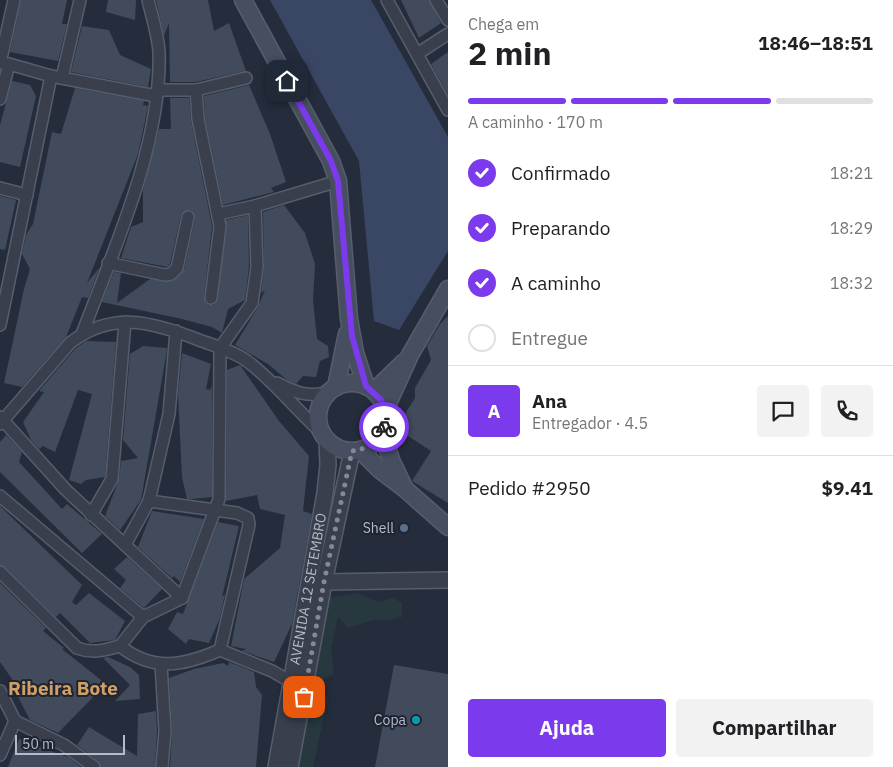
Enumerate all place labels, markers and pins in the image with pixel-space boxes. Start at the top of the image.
pin [266,60,308,102]
place label: Shell [363,519,394,537]
marker: Shell [398,522,410,534]
pin [283,676,325,718]
place label: Copa [374,711,407,729]
marker: Copa [410,714,422,726]

